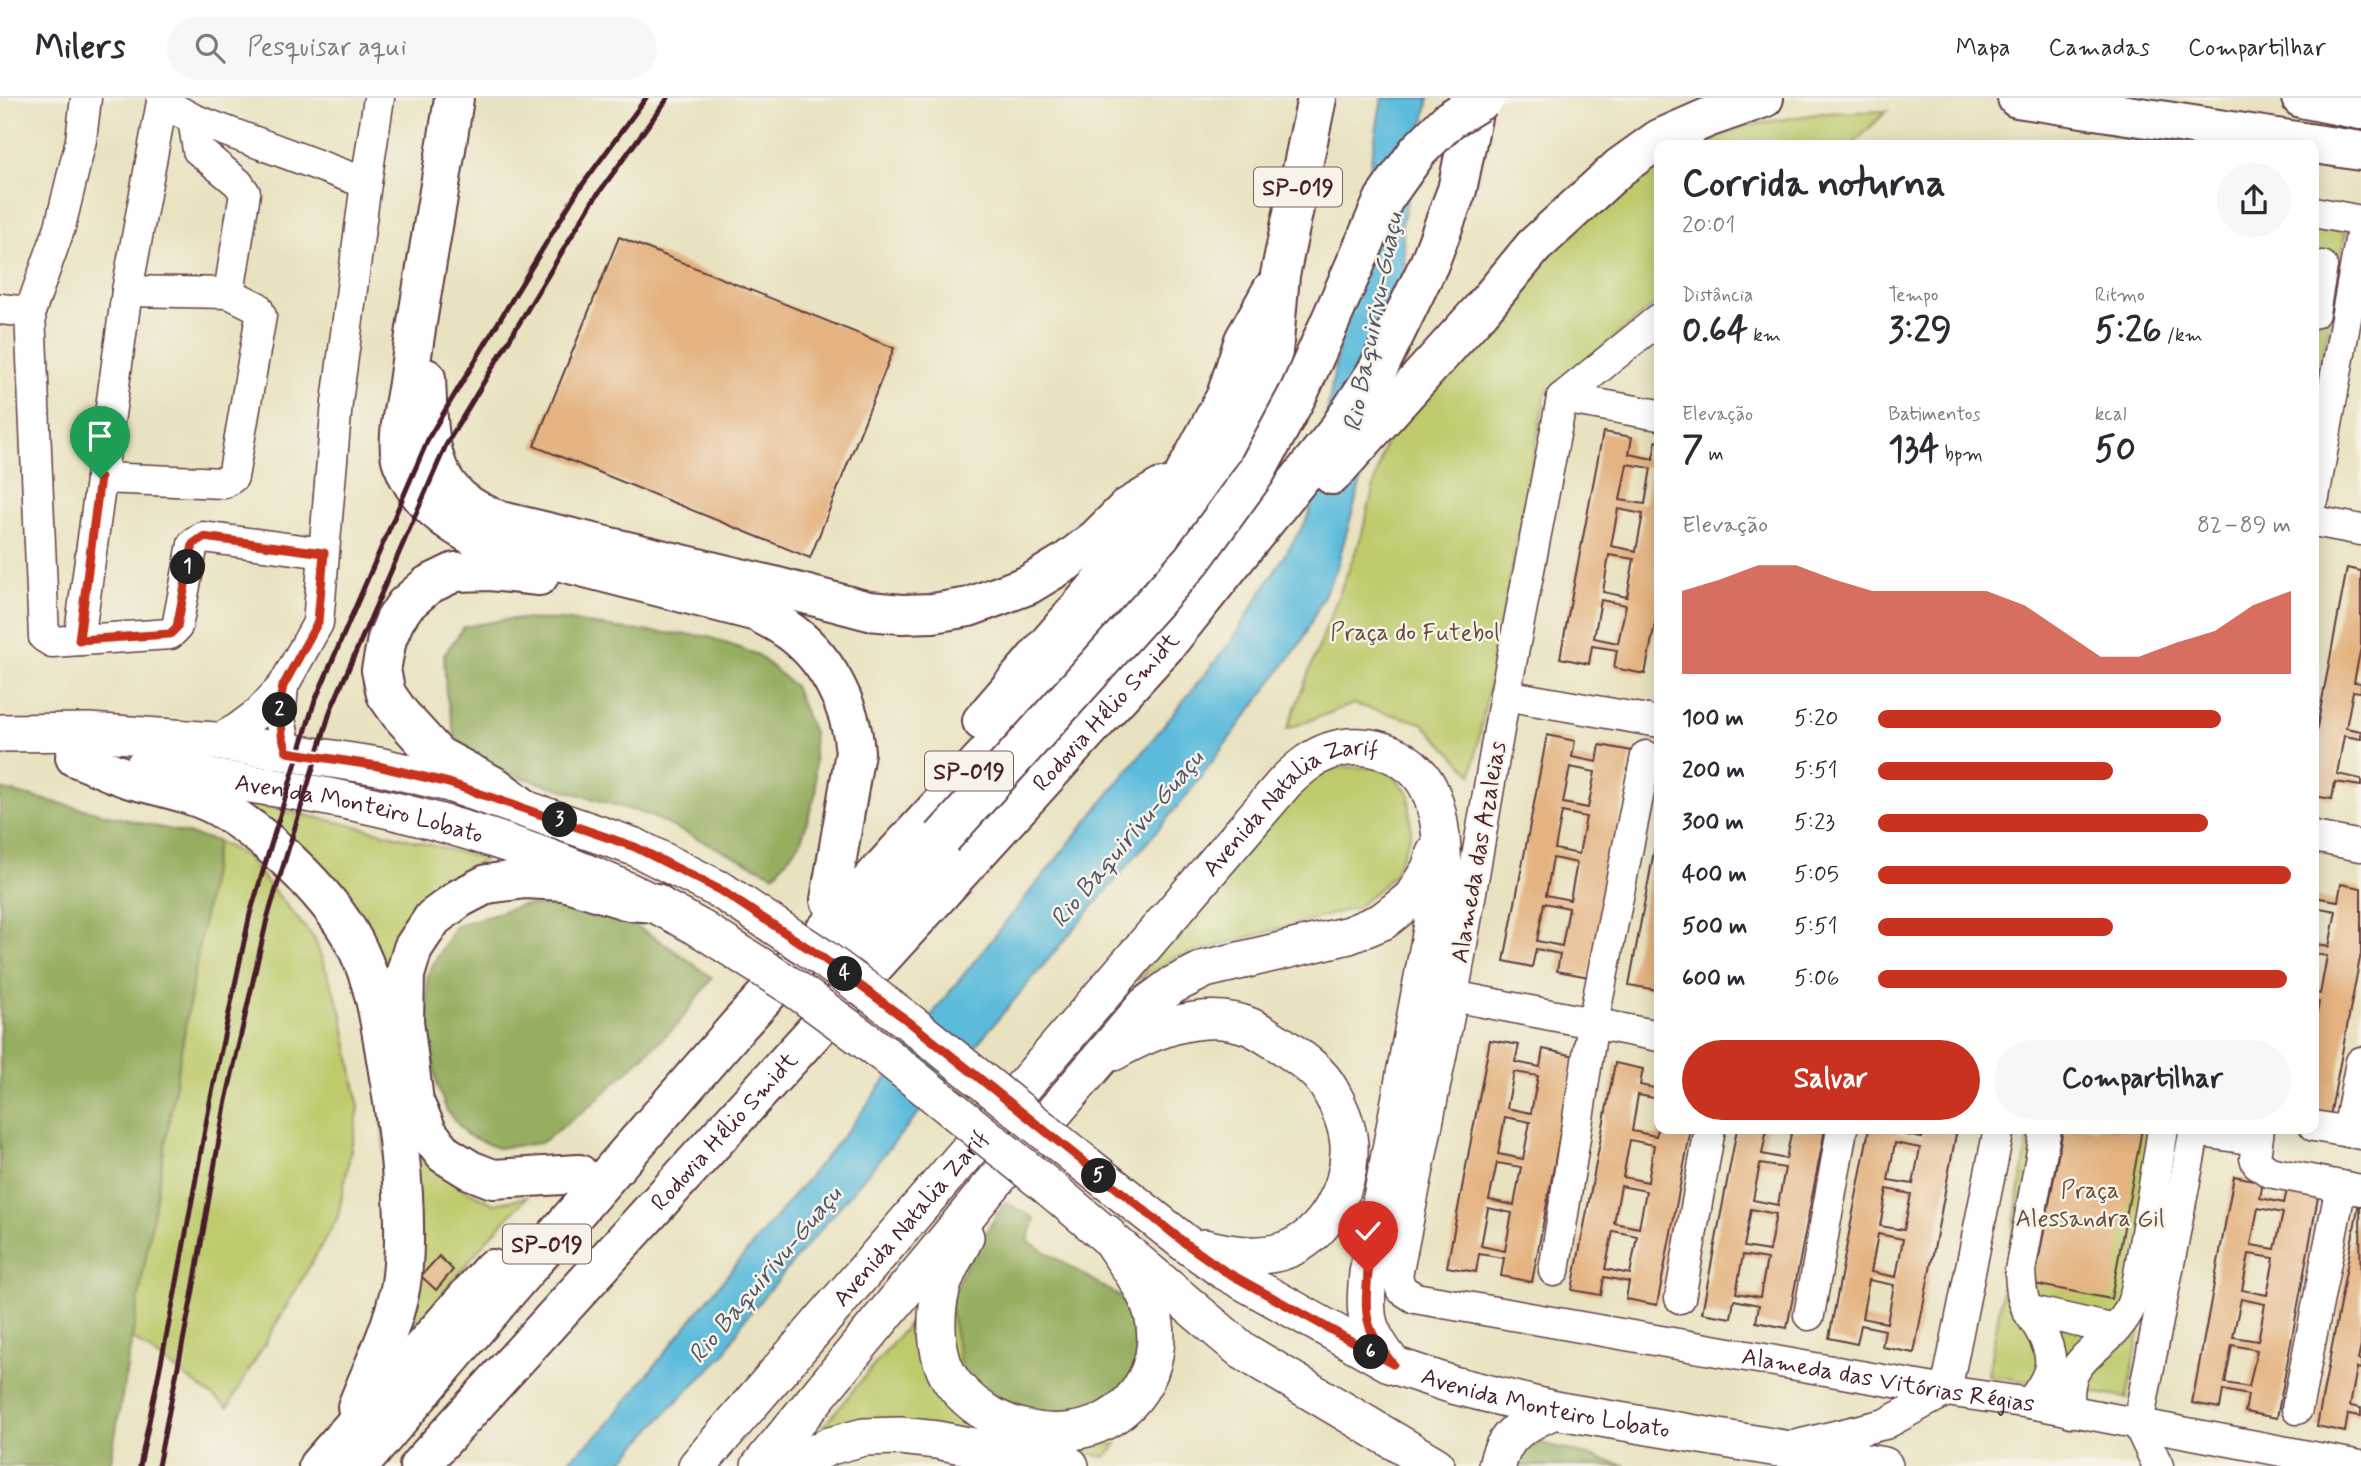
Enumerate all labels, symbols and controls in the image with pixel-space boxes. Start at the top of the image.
search box [167,17,657,80]
text: Milers [35,26,125,70]
icon: search [191,29,229,67]
text: Pesquisar aqui [247,31,407,65]
text: Mapa [1956,33,2010,64]
text: Camadas [2048,33,2150,64]
text: Compartilhar [2188,33,2326,64]
text: Corrida noturna [1682,160,1946,209]
button: share [2217,163,2291,237]
road number: SP-019 [1254,167,1342,206]
water label: Rio Baquirivu-Guaçu [1336,209,1412,435]
text: 20:01 [1682,211,1735,241]
text: Distância [1682,283,1753,308]
text: Tempo [1888,283,1939,308]
text: Ritmo [2095,283,2145,308]
text: 0.64 [1682,308,1748,354]
text: 3:29 [1888,308,1952,354]
text: 5:26 [2095,308,2162,354]
text: km [1748,323,1781,348]
text: /km [2162,323,2203,348]
text: Elevação [1682,402,1753,427]
text: Batimentos [1888,402,1981,427]
text: kcal [2095,402,2127,427]
pin [70,406,130,478]
icon: arrive [81,417,119,455]
text: 7 [1682,427,1703,473]
text: 134 [1888,427,1939,473]
text: 50 [2095,427,2136,473]
text: m [1703,442,1724,467]
text: bpm [1939,442,1983,467]
text: Elevação [1682,511,1768,541]
text: 82–89 m [2197,511,2291,541]
pin: 1 [170,550,206,584]
text: 1 [183,554,192,579]
park label: Praça do Futebol [1330,618,1500,649]
street label: Rodovia Hélio Smidt [1026,627,1187,799]
pin: 2 [262,692,298,728]
text: 2 [275,697,284,722]
text: 100 m [1682,704,1744,734]
text: 5:20 [1794,704,1838,734]
street label: Avenida Natalia Zarif [1196,733,1381,884]
street label: Alameda das Azaleias [1445,739,1514,966]
water label: Rio Baquirivu-Guaçu [1043,742,1213,935]
road number: SP-019 [925,751,1013,790]
text: 200 m [1682,756,1745,786]
text: 5:51 [1794,756,1838,786]
street label: Avenida Monteiro Lobato [233,768,487,852]
pin: 3 [542,802,578,838]
text: 3 [555,807,564,832]
text: 300 m [1682,808,1744,838]
text: 5:23 [1794,808,1835,838]
text: 400 m [1682,860,1747,890]
text: 5:05 [1794,860,1839,890]
text: 500 m [1682,912,1747,942]
text: 5:51 [1794,912,1838,942]
pin: 4 [828,956,862,992]
text: 4 [839,961,850,986]
text: 600 m [1682,964,1745,994]
text: 5:06 [1794,964,1840,994]
button: Salvar [1682,1040,1980,1120]
button: Compartilhar [1994,1040,2291,1120]
street label: Rodovia Hélio Smidt [645,1046,805,1218]
street label: Avenida Natalia Zarif [827,1124,996,1314]
pin: 5 [1082,1158,1116,1194]
text: 5 [1093,1163,1104,1188]
park label: Praça Alessandra Gil [2015,1176,2165,1235]
water label: Rio Baquirivu-Guaçu [681,1178,851,1371]
pin [1338,1201,1398,1273]
icon: check [1349,1212,1387,1250]
road number: SP-019 [503,1224,591,1264]
pin: 6 [1354,1334,1388,1370]
text: 6 [1366,1339,1375,1364]
street label: Alameda das Vitórias Régias [1739,1342,2037,1421]
street label: Avenida Monteiro Lobato [1417,1362,1672,1446]

